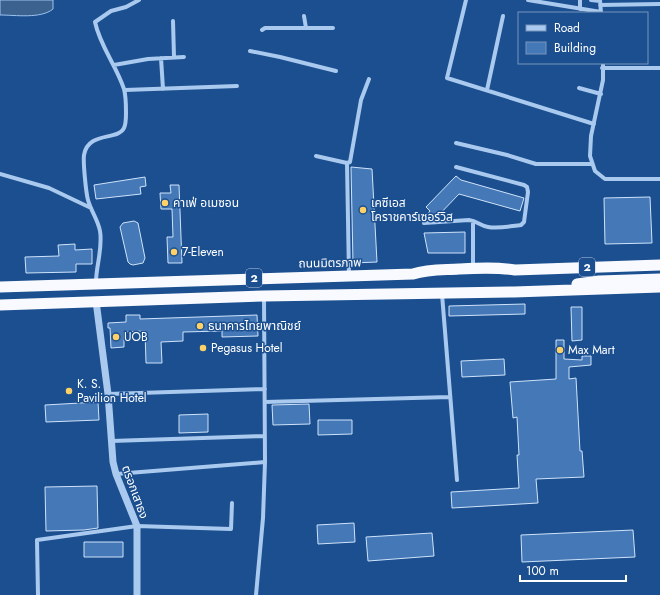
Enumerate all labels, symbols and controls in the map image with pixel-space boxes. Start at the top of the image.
legend [518,12,648,64]
text: Road [554,19,580,37]
text: Building [554,39,596,57]
place label: คาเฟ่ อเมซอน [173,194,239,212]
place label: เคซีเอส โคราชคาร์เซอร์วิส [371,194,453,226]
marker: คาเฟ่ อเมซอน [160,198,170,208]
marker: เคซีเอส โคราชคาร์เซอร์วิส [358,205,368,215]
place label: 7-Eleven [182,243,224,261]
marker: 7-Eleven [169,247,179,257]
street label: ถนนมิตรภาพ [298,253,362,273]
road number: 2 [579,258,595,276]
road number: 2 [246,269,262,287]
place label: ธนาคารไทยพาณิชย์ [208,317,301,335]
marker: ธนาคารไทยพาณิชย์ [195,321,205,331]
place label: UOB [124,328,148,346]
marker: UOB [111,332,121,342]
place label: Pegasus Hotel [211,339,283,357]
place label: Max Mart [568,341,615,359]
marker: Pegasus Hotel [198,343,208,353]
marker: Max Mart [555,345,565,355]
place label: K. S. Pavilion Hotel [77,375,147,407]
marker: K. S. Pavilion Hotel [64,386,74,396]
street label: ตรอกเสาธง [117,463,153,521]
scale bar [520,557,626,583]
text: 100 m [526,562,559,580]

